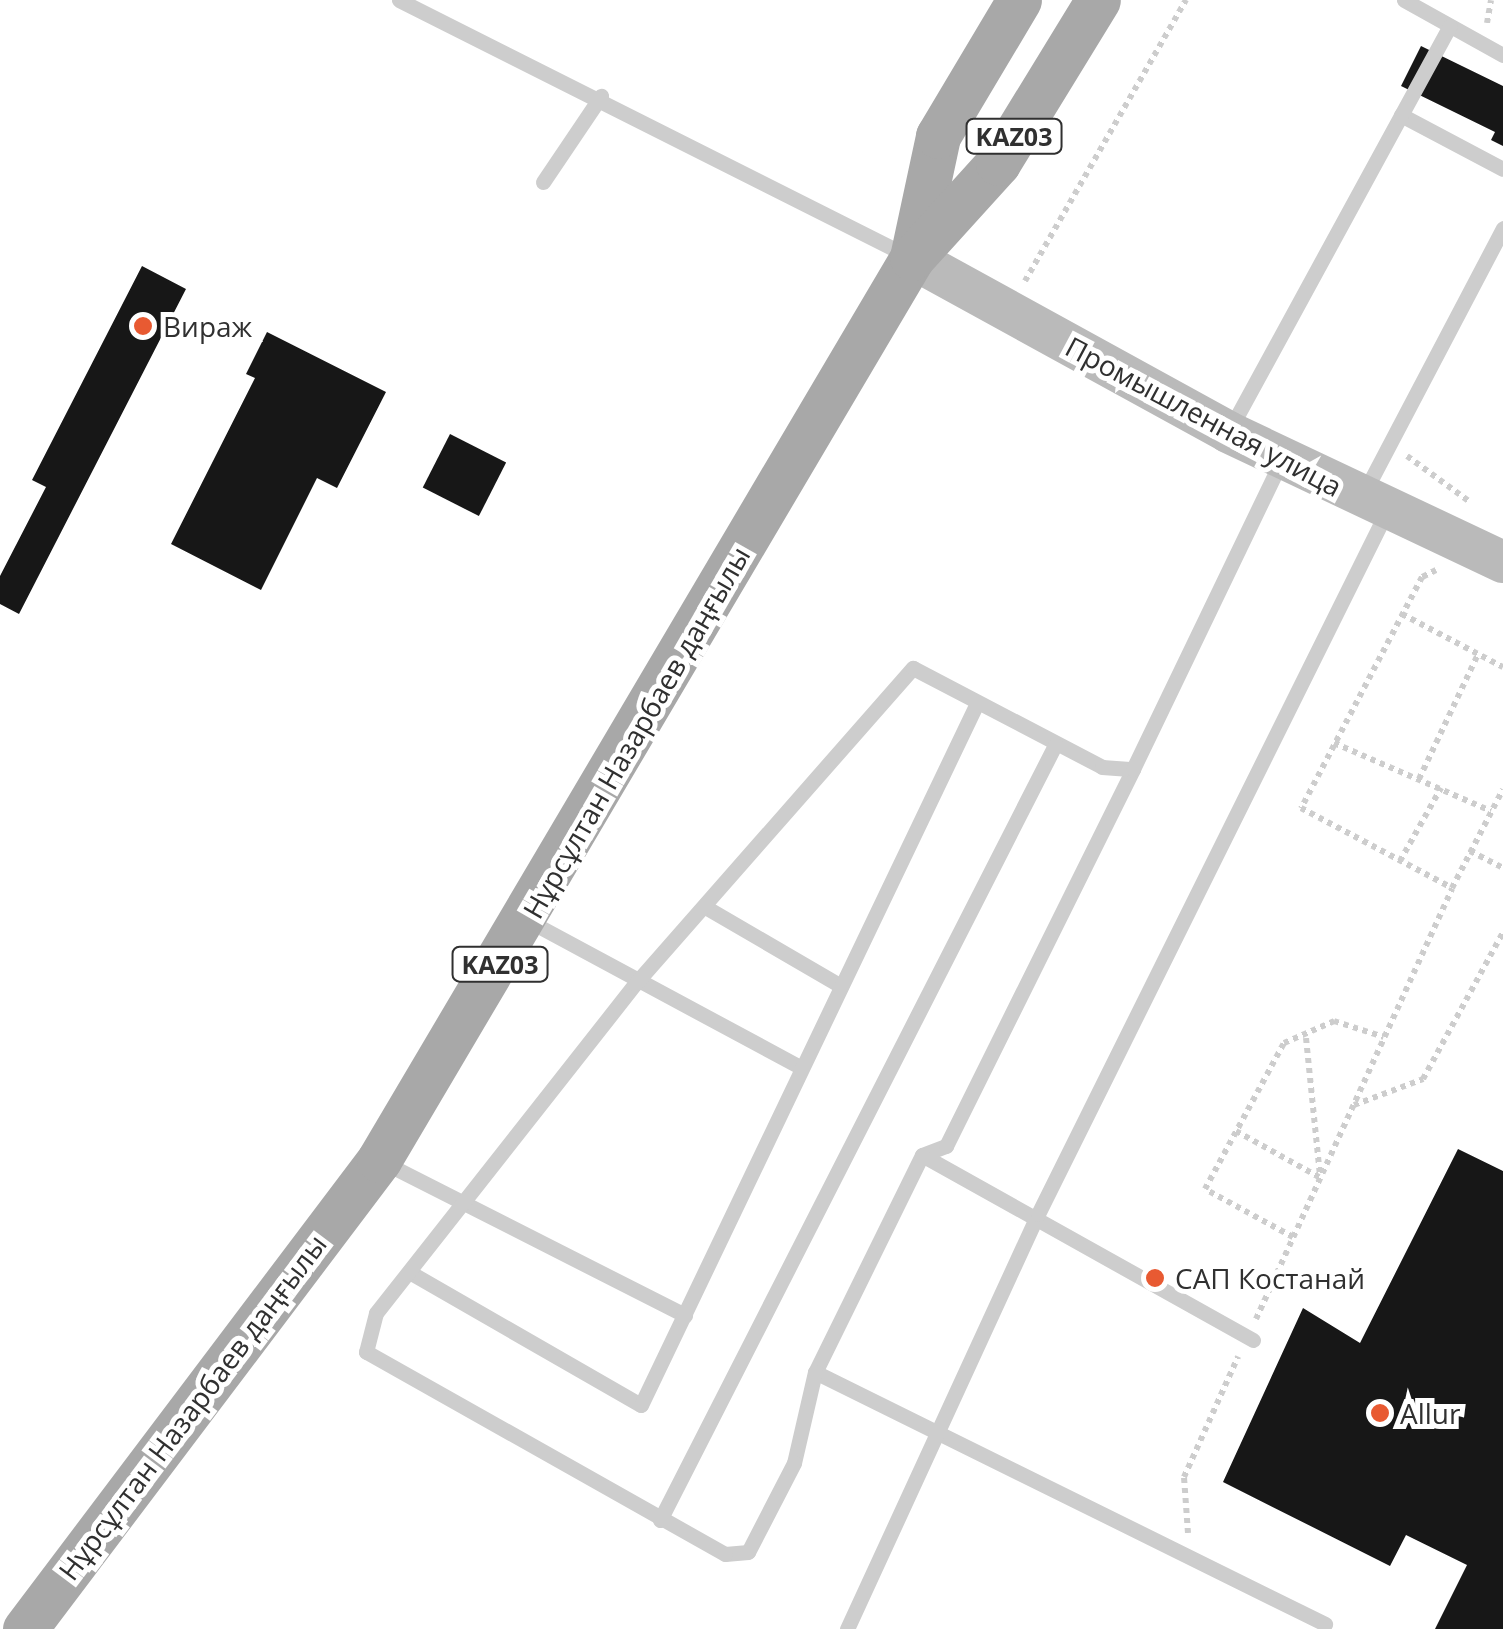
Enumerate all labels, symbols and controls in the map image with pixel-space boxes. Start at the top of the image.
road number: KАZ03 [964,116,1064,156]
place label: Вираж [163,309,252,343]
marker: Вираж [132,315,154,337]
street label: Промышленная улица [1060,329,1348,503]
street label: Нұрсұлтан Назарбаев даңғылы [516,540,756,924]
road number: KАZ03 [450,944,550,984]
street label: Нұрсұлтан Назарбаев даңғылы [51,1228,333,1586]
place label: САП Костанай [1175,1261,1365,1295]
marker: САП Костанай [1144,1267,1166,1289]
place label: Allur [1400,1396,1460,1430]
marker: Allur [1369,1402,1391,1424]

